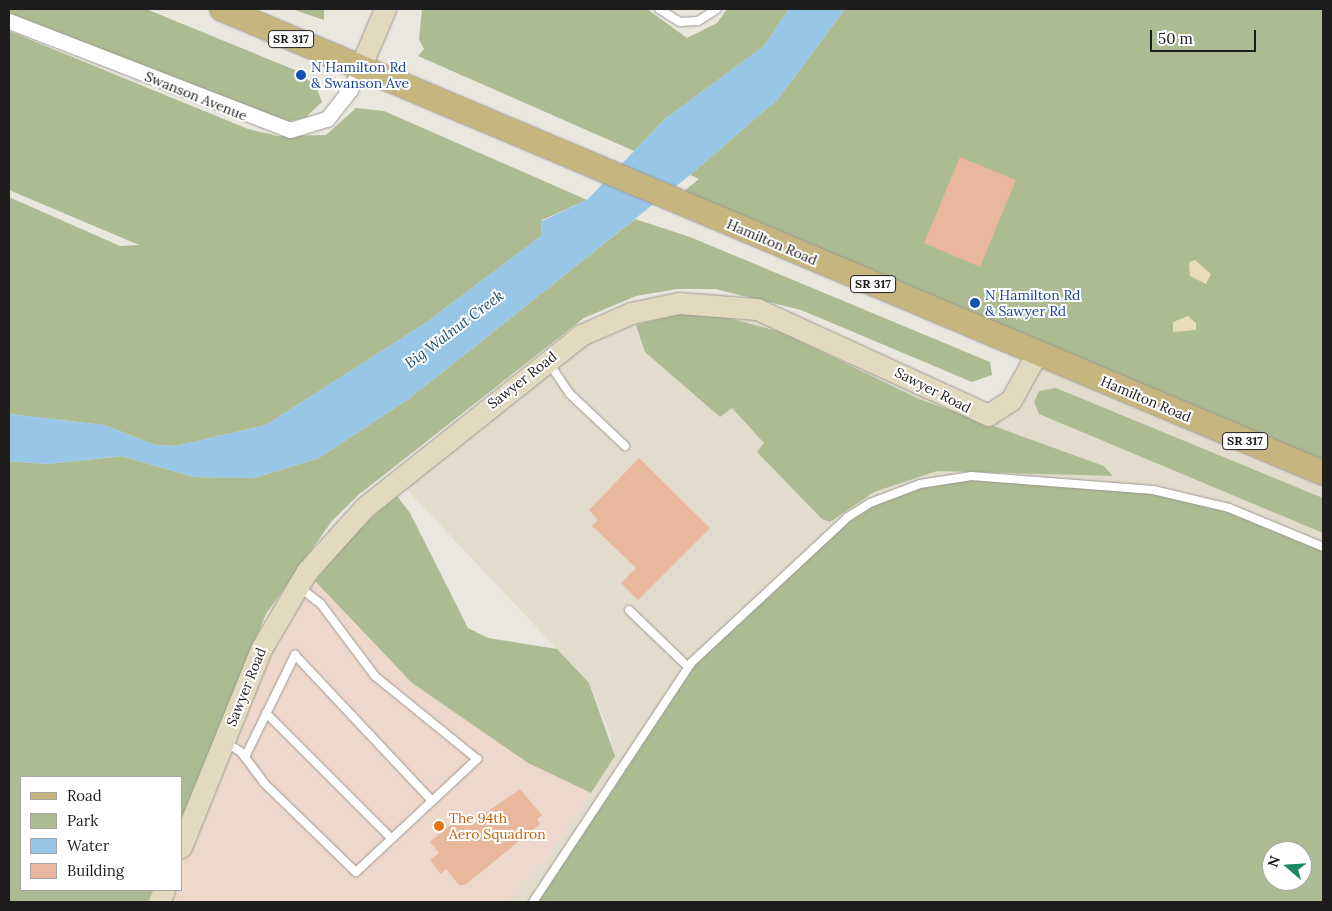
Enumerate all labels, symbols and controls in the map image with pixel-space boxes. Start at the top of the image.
scale bar [1152,20,1258,52]
text: 50 m [1158,29,1193,48]
road number: SR 317 [267,30,315,48]
place label: N Hamilton Rd & Swanson Ave [311,59,409,92]
street label: Swanson Avenue [142,68,250,124]
marker: N Hamilton Rd & Swanson Ave [295,69,307,81]
street label: Hamilton Road [724,215,820,269]
road number: SR 317 [849,274,897,294]
water label: Big Walnut Creek [401,286,507,372]
place label: N Hamilton Rd & Sawyer Rd [985,287,1080,320]
marker: N Hamilton Rd & Sawyer Rd [969,297,981,309]
street label: Sawyer Road [484,348,560,412]
street label: Sawyer Road [892,364,974,416]
street label: Hamilton Road [1098,372,1194,426]
road number: SR 317 [1221,432,1269,451]
street label: Sawyer Road [223,645,269,729]
legend [20,776,182,891]
text: Road [67,786,102,805]
place label: The 94th Aero Squadron [449,810,546,842]
text: Park [67,811,98,830]
marker: The 94th Aero Squadron [433,820,445,832]
text: Water [67,836,109,855]
north arrow [1262,841,1312,891]
text: N [1263,853,1284,869]
text: Building [67,861,124,880]

